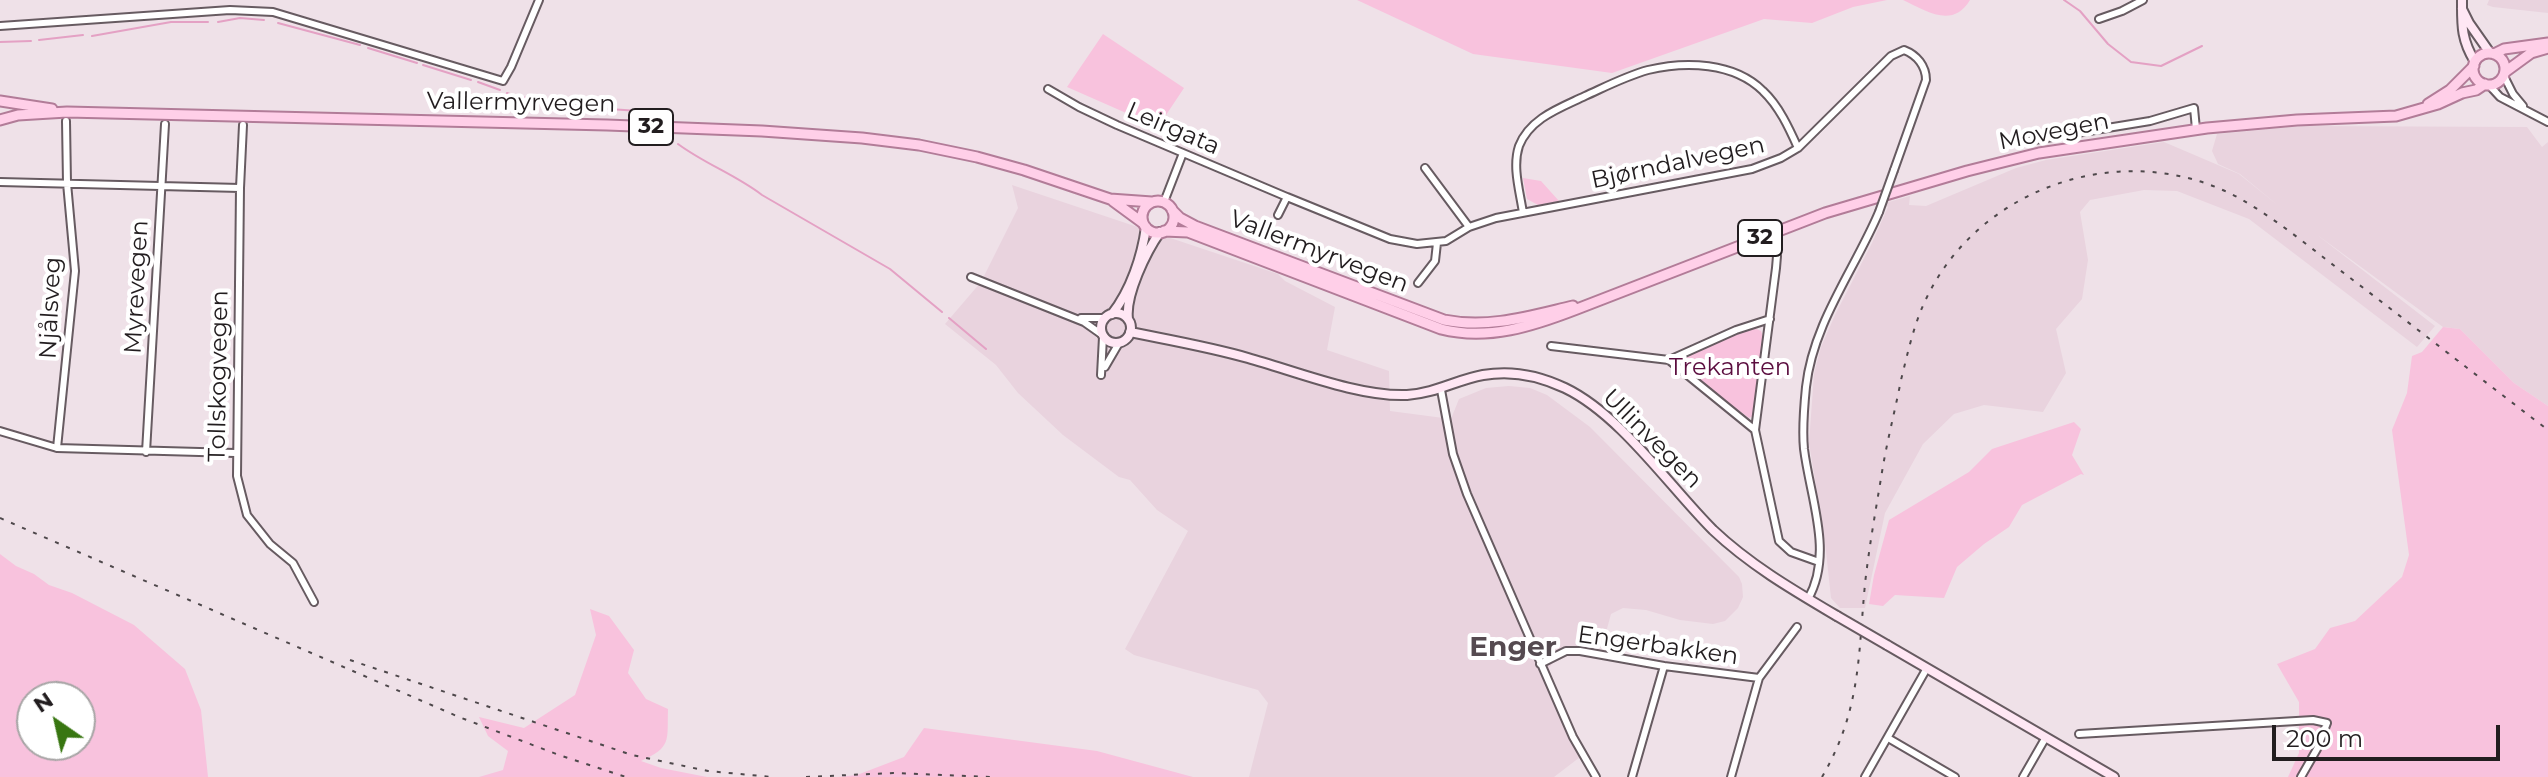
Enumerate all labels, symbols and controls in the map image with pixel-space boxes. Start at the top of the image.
street label: Vallermyrvegen [426,87,616,119]
street label: Leirgata [1122,97,1224,161]
street label: Movegen [1996,107,2112,157]
road number: 32 [629,109,673,145]
street label: Bjørndalvegen [1589,131,1767,195]
street label: Vallermyrvegen [1226,205,1412,299]
street label: Myrevegen [119,219,155,355]
road number: 32 [1738,220,1782,256]
street label: Njålsveg [34,256,68,360]
street label: Tollskogvegen [203,290,235,462]
park label: Trekanten [1669,354,1791,382]
street label: Ullinvegen [1596,383,1708,495]
street label: Engerbakken [1576,620,1740,672]
district label: Enger [1469,631,1557,665]
north arrow [16,681,96,761]
text: N [28,686,58,719]
scale bar [2276,709,2504,759]
text: 200 m [2286,724,2363,753]

